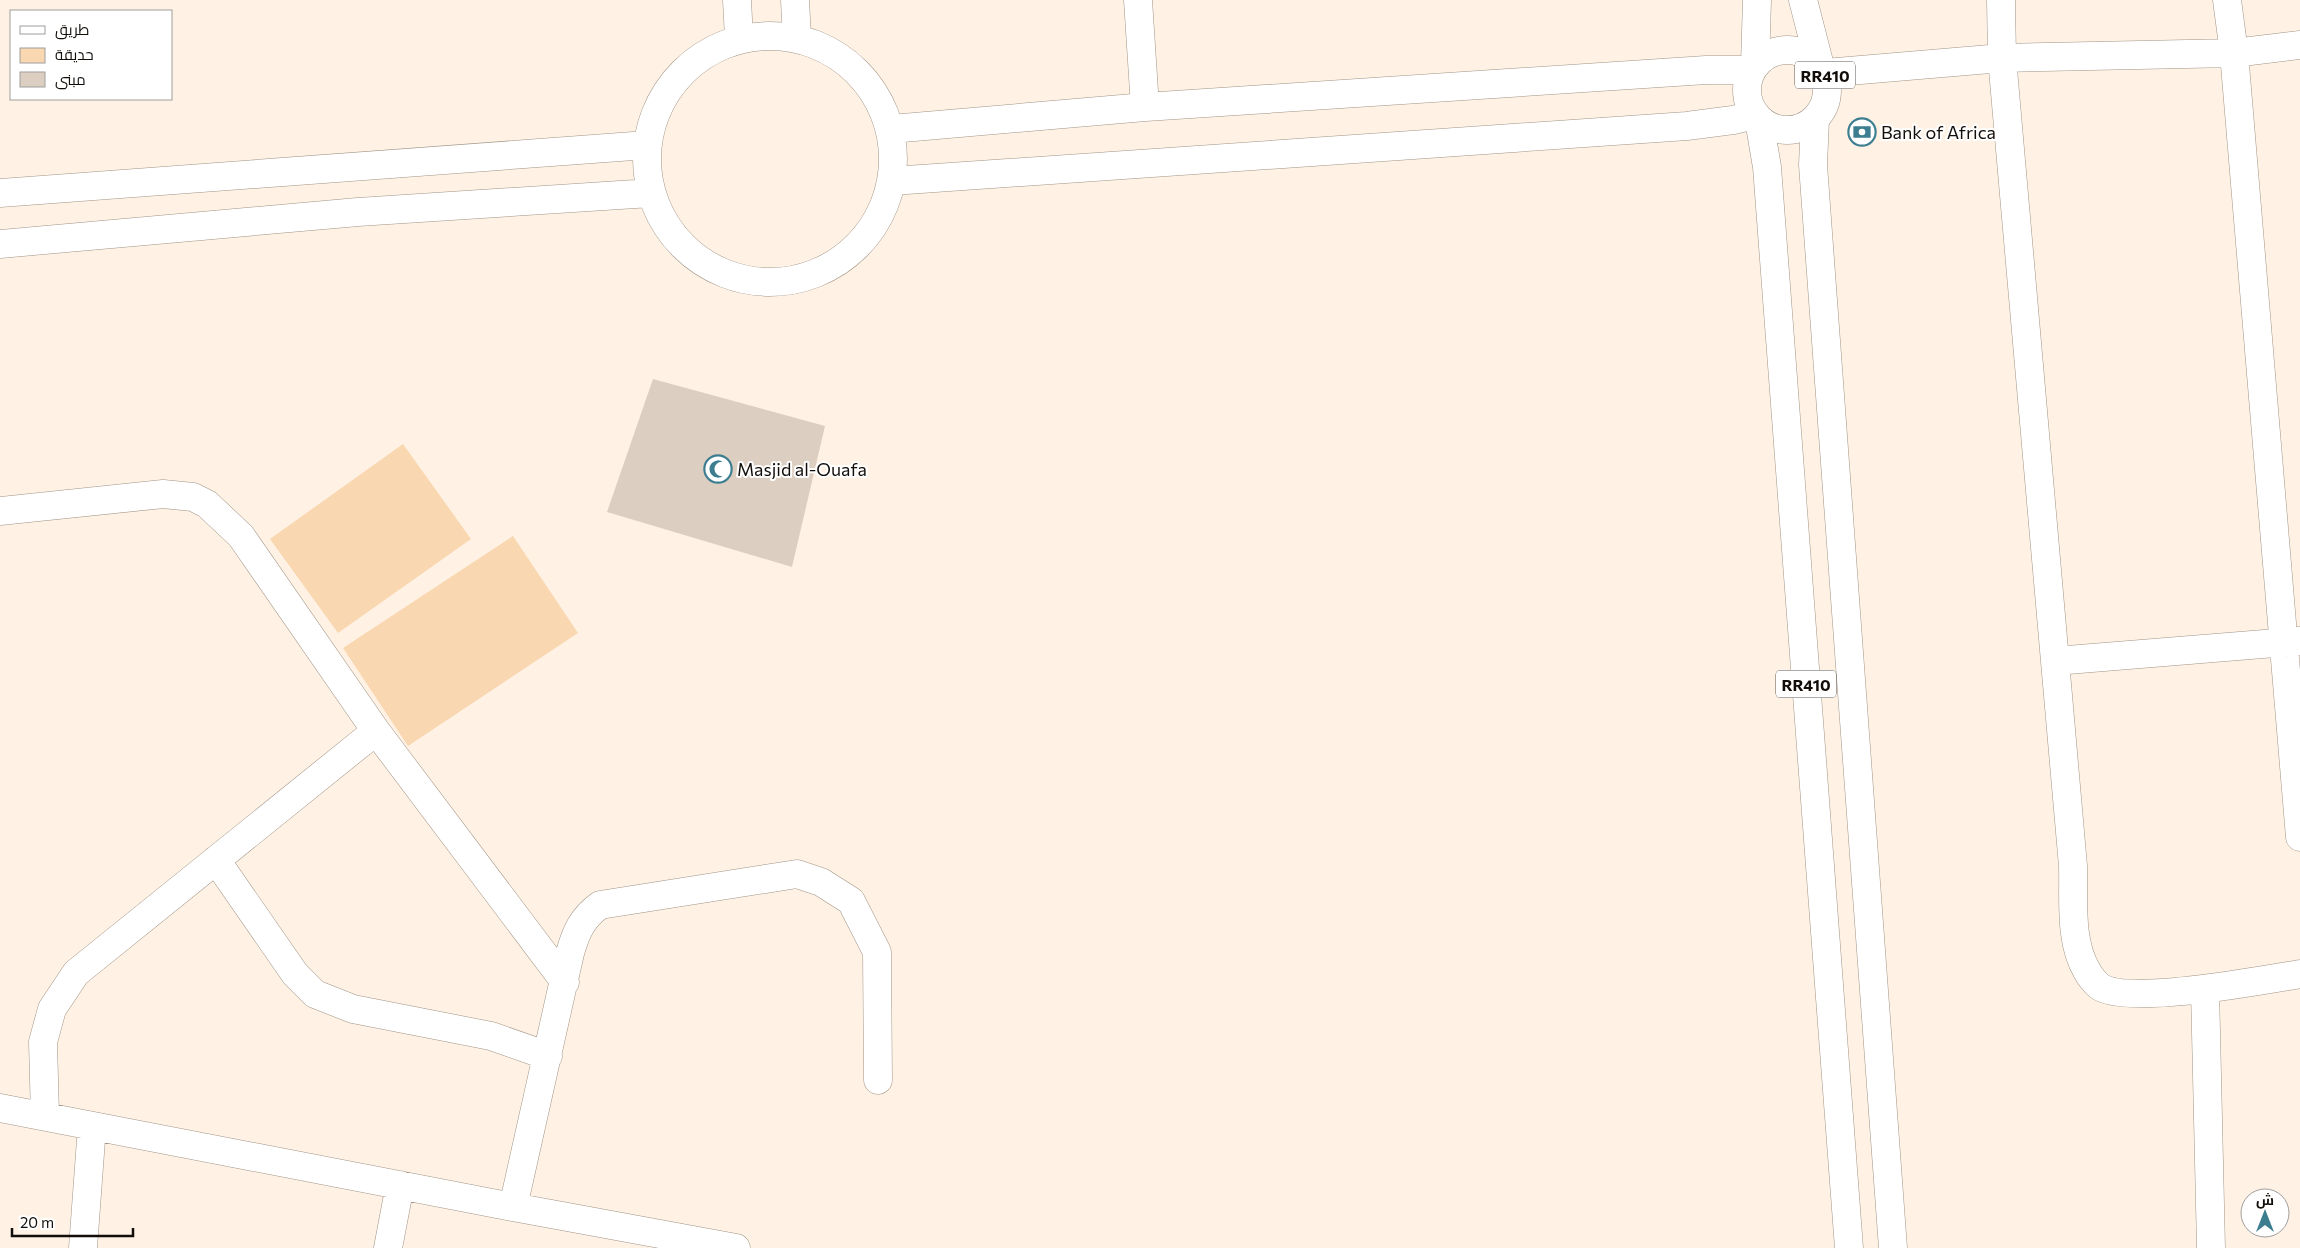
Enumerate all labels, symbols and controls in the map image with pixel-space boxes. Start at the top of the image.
legend [10,10,172,100]
text: طريق [55,20,89,40]
text: حديقة [55,45,94,63]
road number: RR410 [1795,62,1855,88]
text: مبنى [55,70,86,90]
bank icon: Bank of Africa [1847,117,1877,147]
place label: Bank of Africa [1881,121,1996,143]
mosque icon: Masjid al-Ouafa [703,454,733,484]
place label: Masjid al-Ouafa [737,458,867,480]
road number: RR410 [1776,671,1836,698]
north arrow [2240,1188,2290,1238]
text: ش [2256,1191,2274,1209]
scale bar [12,1206,134,1238]
text: 20 m [20,1213,54,1231]

